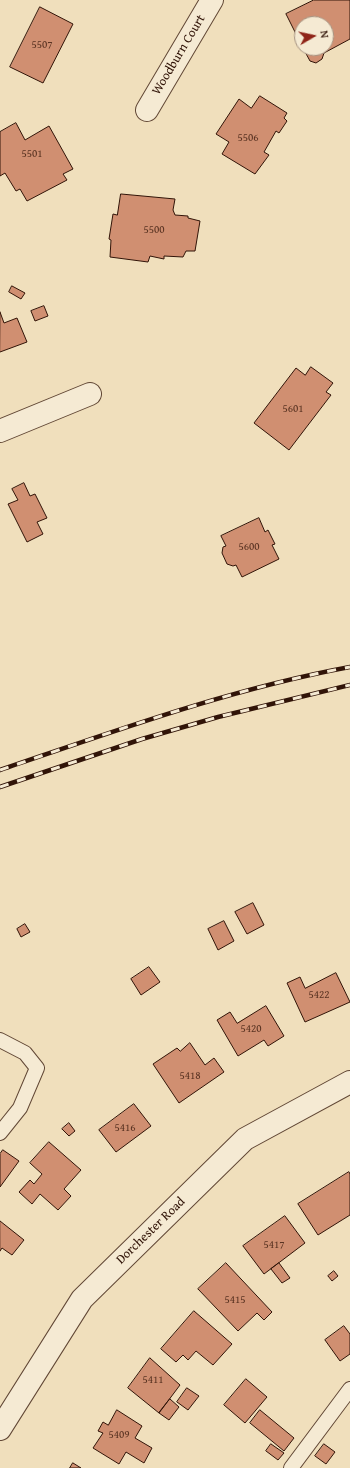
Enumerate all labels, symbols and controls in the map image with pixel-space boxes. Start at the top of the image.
street label: Woodburn Court [149,12,209,98]
north arrow [294,16,334,56]
text: N [316,29,333,39]
house number: 5507 [31,38,53,52]
house number: 5506 [237,131,259,145]
house number: 5501 [21,147,43,161]
house number: 5500 [143,223,165,237]
house number: 5601 [282,402,304,416]
house number: 5600 [238,540,260,554]
house number: 5422 [308,988,330,1002]
house number: 5420 [240,1022,262,1036]
house number: 5418 [179,1069,201,1083]
house number: 5416 [114,1121,136,1135]
street label: Dorchester Road [113,1194,189,1268]
house number: 5417 [263,1238,285,1252]
house number: 5415 [224,1293,246,1307]
house number: 5411 [142,1373,164,1387]
house number: 5409 [108,1428,130,1442]

